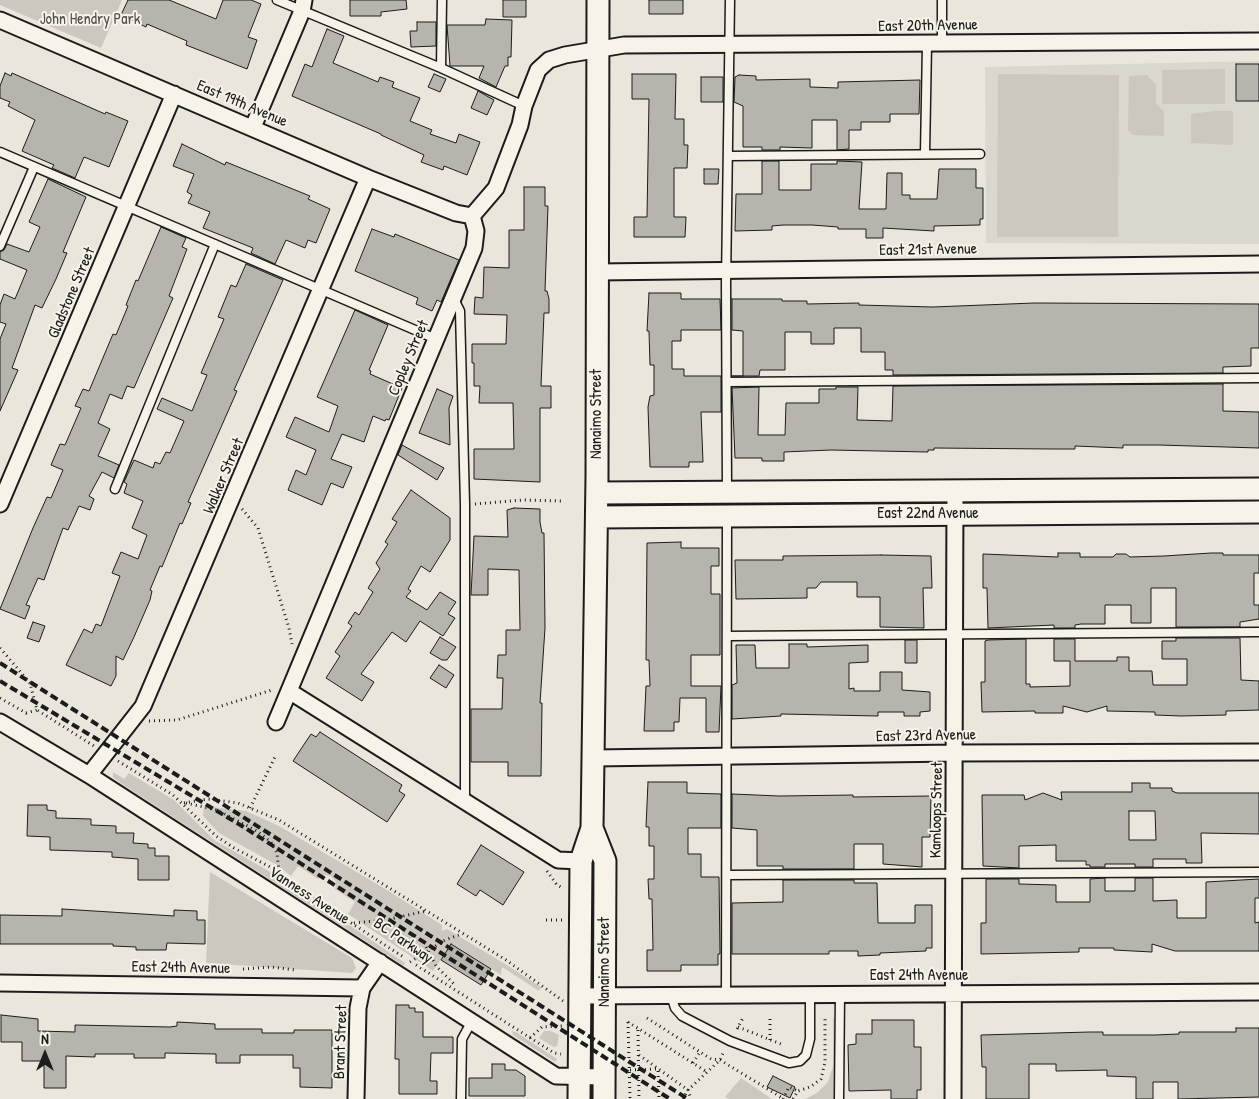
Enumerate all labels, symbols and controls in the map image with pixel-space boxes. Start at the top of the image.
park label: John Hendry Park [40,10,140,30]
street label: East 20th Avenue [878,16,978,36]
street label: East 19th Avenue [194,76,290,132]
street label: East 21st Avenue [879,240,977,260]
street label: Gladstone Street [44,245,100,341]
street label: Copley Street [384,317,434,399]
street label: Nanaimo Street [587,369,607,459]
street label: Walker Street [199,435,249,517]
street label: East 22nd Avenue [877,504,979,524]
street label: East 23rd Avenue [876,726,976,746]
street label: Kamloops Street [927,762,947,858]
street label: Vanness Avenue [265,863,353,929]
street label: BC Parkway [370,914,436,968]
street label: Nanaimo Street [595,917,615,1007]
street label: East 24th Avenue [132,958,230,978]
street label: East 24th Avenue [870,966,968,986]
street label: Brant Street [330,1005,352,1079]
north arrow [20,1029,70,1079]
text: N [41,1029,49,1048]

